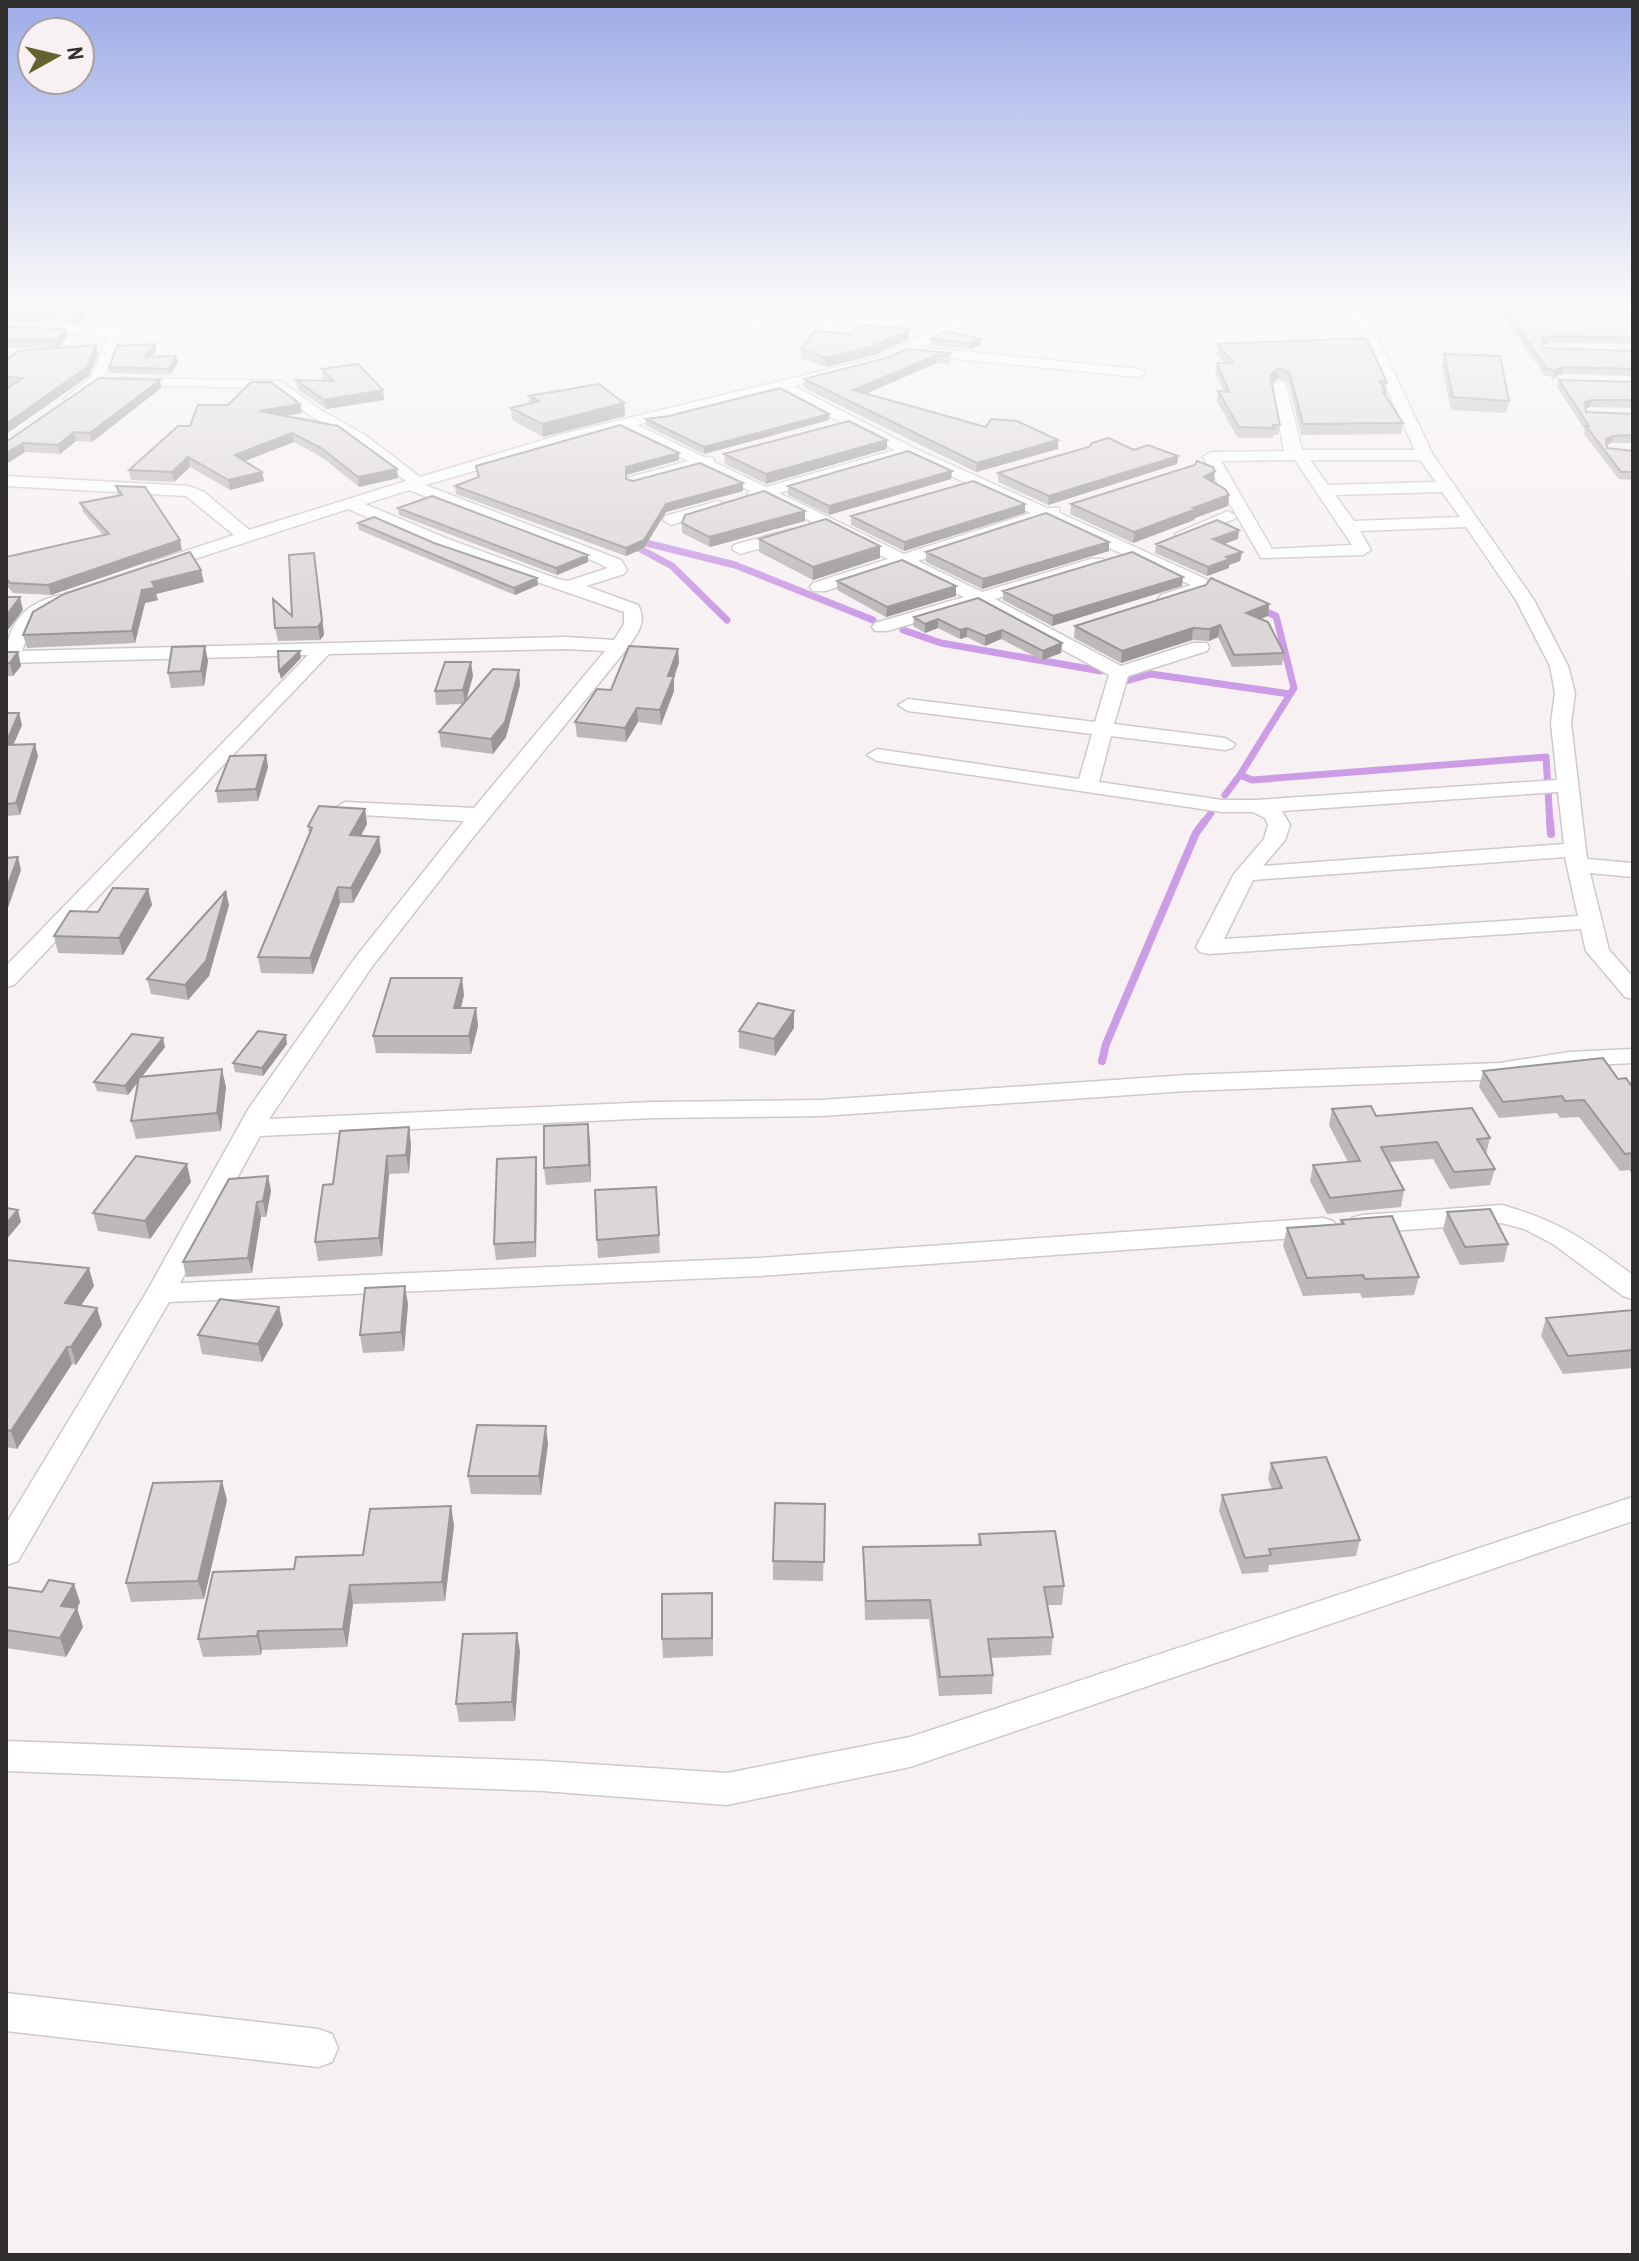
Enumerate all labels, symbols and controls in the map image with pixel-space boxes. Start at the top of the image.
north arrow [16,16,96,96]
text: N [60,45,92,62]

